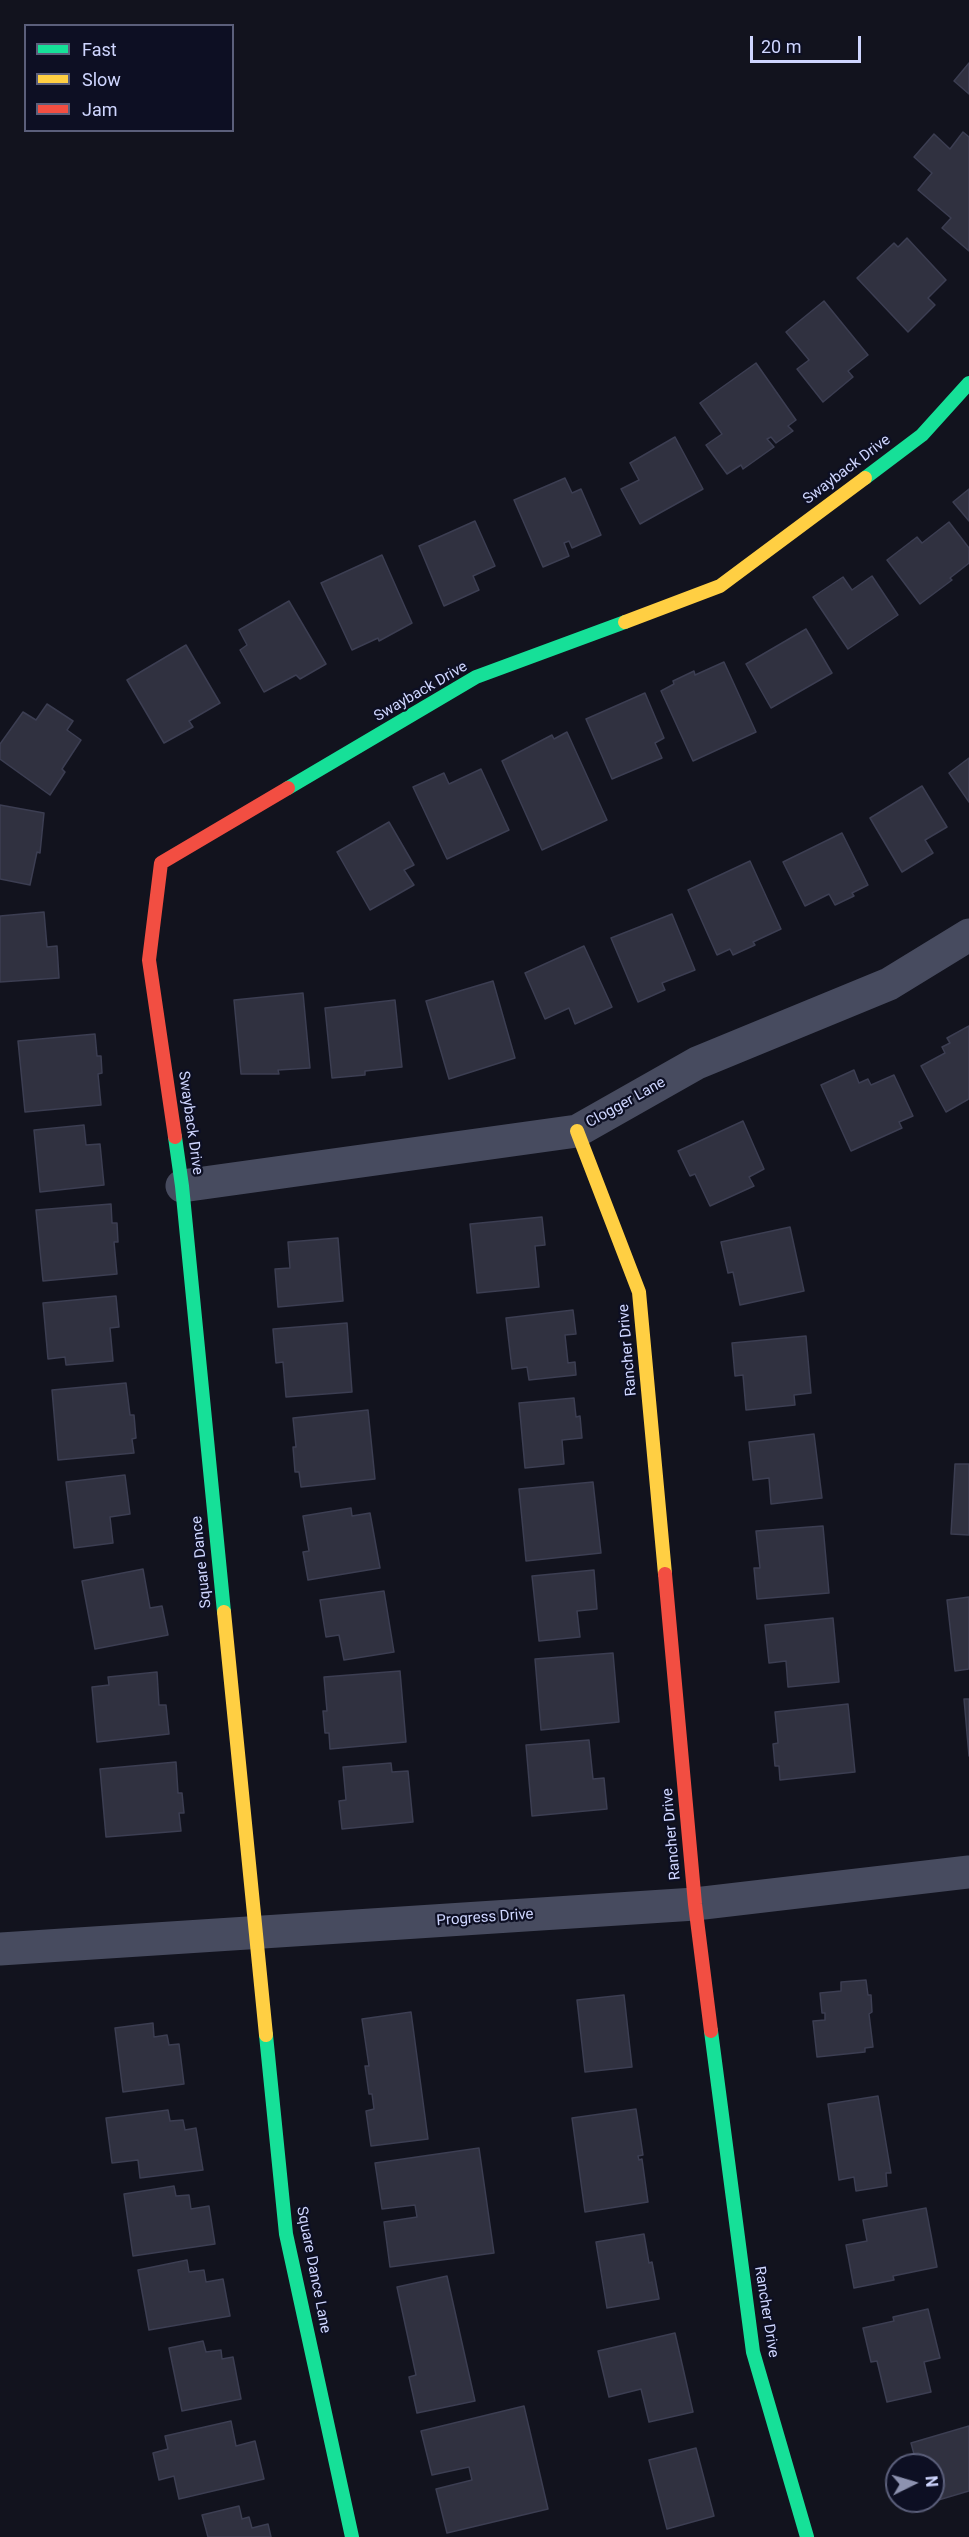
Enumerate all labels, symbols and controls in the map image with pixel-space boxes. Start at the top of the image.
legend [24,24,234,132]
scale bar [753,24,864,62]
text: 20 m [761,36,801,57]
text: Fast [82,39,117,60]
text: Slow [82,69,121,90]
text: Jam [82,99,118,120]
street label: Swayback Drive [800,431,894,509]
street label: Swayback Drive [371,658,471,726]
street label: Swayback Drive [174,1070,206,1176]
street label: Clogger Lane [583,1074,669,1132]
street label: Rancher Drive [615,1303,641,1397]
street label: Square Dance [188,1515,216,1609]
street label: Rancher Drive [659,1787,685,1881]
street label: Progress Drive [436,1906,534,1930]
street label: Square Dance Lane [292,2205,334,2335]
street label: Rancher Drive [750,2265,782,2359]
north arrow [885,2453,945,2513]
text: N [921,2475,941,2488]

